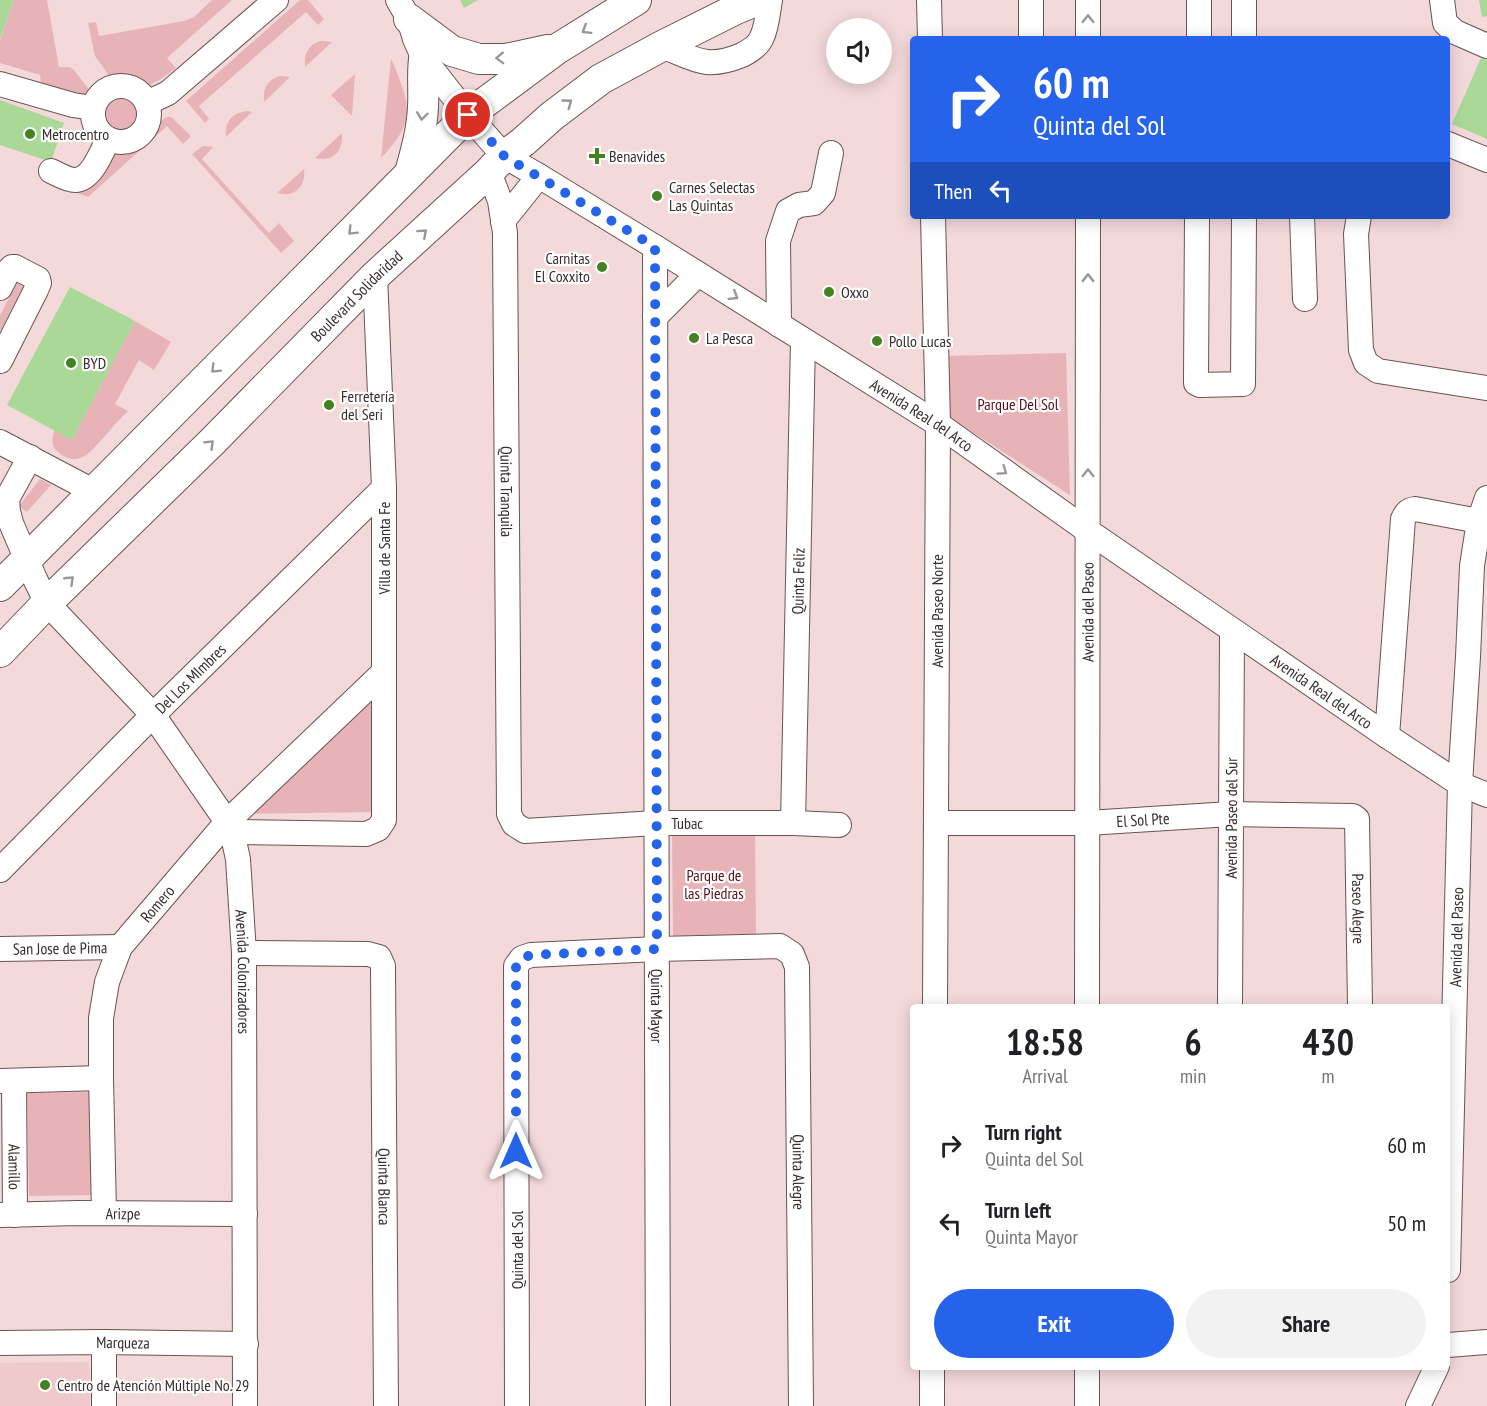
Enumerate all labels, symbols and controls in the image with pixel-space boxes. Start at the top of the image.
one-way arrow [1082,15,1094,24]
map controls [826,18,892,84]
button: sound [826,18,892,84]
one-way arrow [582,23,592,35]
one-way arrow [495,52,504,65]
text: 60 m [1033,55,1110,110]
icon: right [934,60,1012,138]
pin [442,89,493,140]
icon: arrive [451,98,484,131]
one-way arrow [562,100,573,111]
text: Quinta del Sol [1033,108,1166,142]
one-way arrow [416,112,428,121]
place label: Metrocentro [42,124,109,144]
marker: Metrocentro [23,127,37,141]
place label: Benavides [609,146,665,166]
marker: Benavides [590,149,604,163]
icon: left [984,174,1017,207]
place label: Carnes Selectas Las Quintas [669,177,755,215]
text: Then [934,177,972,205]
marker: Carnes Selectas Las Quintas [650,189,664,203]
one-way arrow [349,223,360,234]
one-way arrow [416,229,427,240]
street label: Boulevard Solidaridad [306,246,407,346]
place label: Carnitas El Coxxito [535,248,590,286]
marker: Carnitas El Coxxito [595,260,609,274]
one-way arrow [1082,273,1094,282]
place label: Oxxo [841,282,869,302]
marker: Oxxo [822,285,836,299]
one-way arrow [727,289,738,300]
place label: La Pesca [706,328,753,348]
marker: La Pesca [687,331,701,345]
place label: Pollo Lucas [889,331,951,351]
marker: Pollo Lucas [870,334,884,348]
place label: BYD [83,353,106,373]
marker: BYD [64,356,78,370]
one-way arrow [211,361,222,372]
street label: Avenida Real del Arco [866,374,977,456]
place label: Ferretería del Seri [341,386,395,424]
park label: Parque Del Sol [977,394,1059,414]
marker: Ferretería del Seri [322,398,336,412]
one-way arrow [203,440,213,451]
street label: Quinta Tranquila [496,446,517,537]
one-way arrow [996,463,1007,474]
one-way arrow [1082,468,1094,477]
street label: Villa de Santa Fe [374,502,394,595]
street label: Quinta Feliz [787,547,809,615]
street label: Avenida Paseo Norte [927,554,947,668]
street label: Avenida del Paseo [1077,562,1098,662]
one-way arrow [64,576,74,587]
street label: Del Los MImbres [151,639,230,718]
street label: Avenida Real del Arco [1267,649,1376,733]
street label: Avenida Paseo del Sur [1221,757,1241,879]
street label: El Sol Pte [1116,808,1170,831]
street label: Tubac [671,813,703,833]
park label: Parque de las Piedras [684,865,744,903]
street label: Paseo Alegre [1348,873,1369,944]
street label: Romero [136,881,179,926]
street label: Avenida del Paseo [1445,887,1467,987]
street label: Avenida Colonizadores [231,909,254,1034]
street label: San Jose de Pima [13,937,107,959]
street label: Quinta Mayor [647,969,667,1044]
text: 18:58 [1006,1018,1084,1065]
text: 6 [1184,1018,1202,1065]
text: 430 [1302,1018,1354,1065]
text: Arrival [1022,1063,1068,1089]
text: min [1180,1063,1206,1089]
text: m [1322,1063,1335,1089]
text: Turn right [985,1118,1062,1146]
position arrow [484,1119,548,1183]
icon: right [934,1129,967,1162]
text: 60 m [1387,1131,1426,1159]
street label: Quinta Alegre [789,1134,809,1210]
street label: Alamillo [4,1144,25,1190]
text: Quinta del Sol [985,1146,1083,1172]
street label: Quinta Blanca [374,1148,395,1225]
text: Turn left [985,1196,1051,1224]
street label: Arizpe [106,1203,140,1223]
icon: left [934,1207,967,1240]
text: 50 m [1387,1209,1426,1237]
street label: Quinta del Sol [507,1210,527,1289]
text: Quinta Mayor [985,1224,1078,1250]
button: Exit [934,1289,1174,1358]
button: Share [1186,1289,1426,1358]
street label: Marqueza [96,1332,150,1353]
place label: Centro de Atención Múltiple No. 29 [57,1375,249,1395]
marker: Centro de Atención Múltiple No. 29 [38,1378,52,1392]

